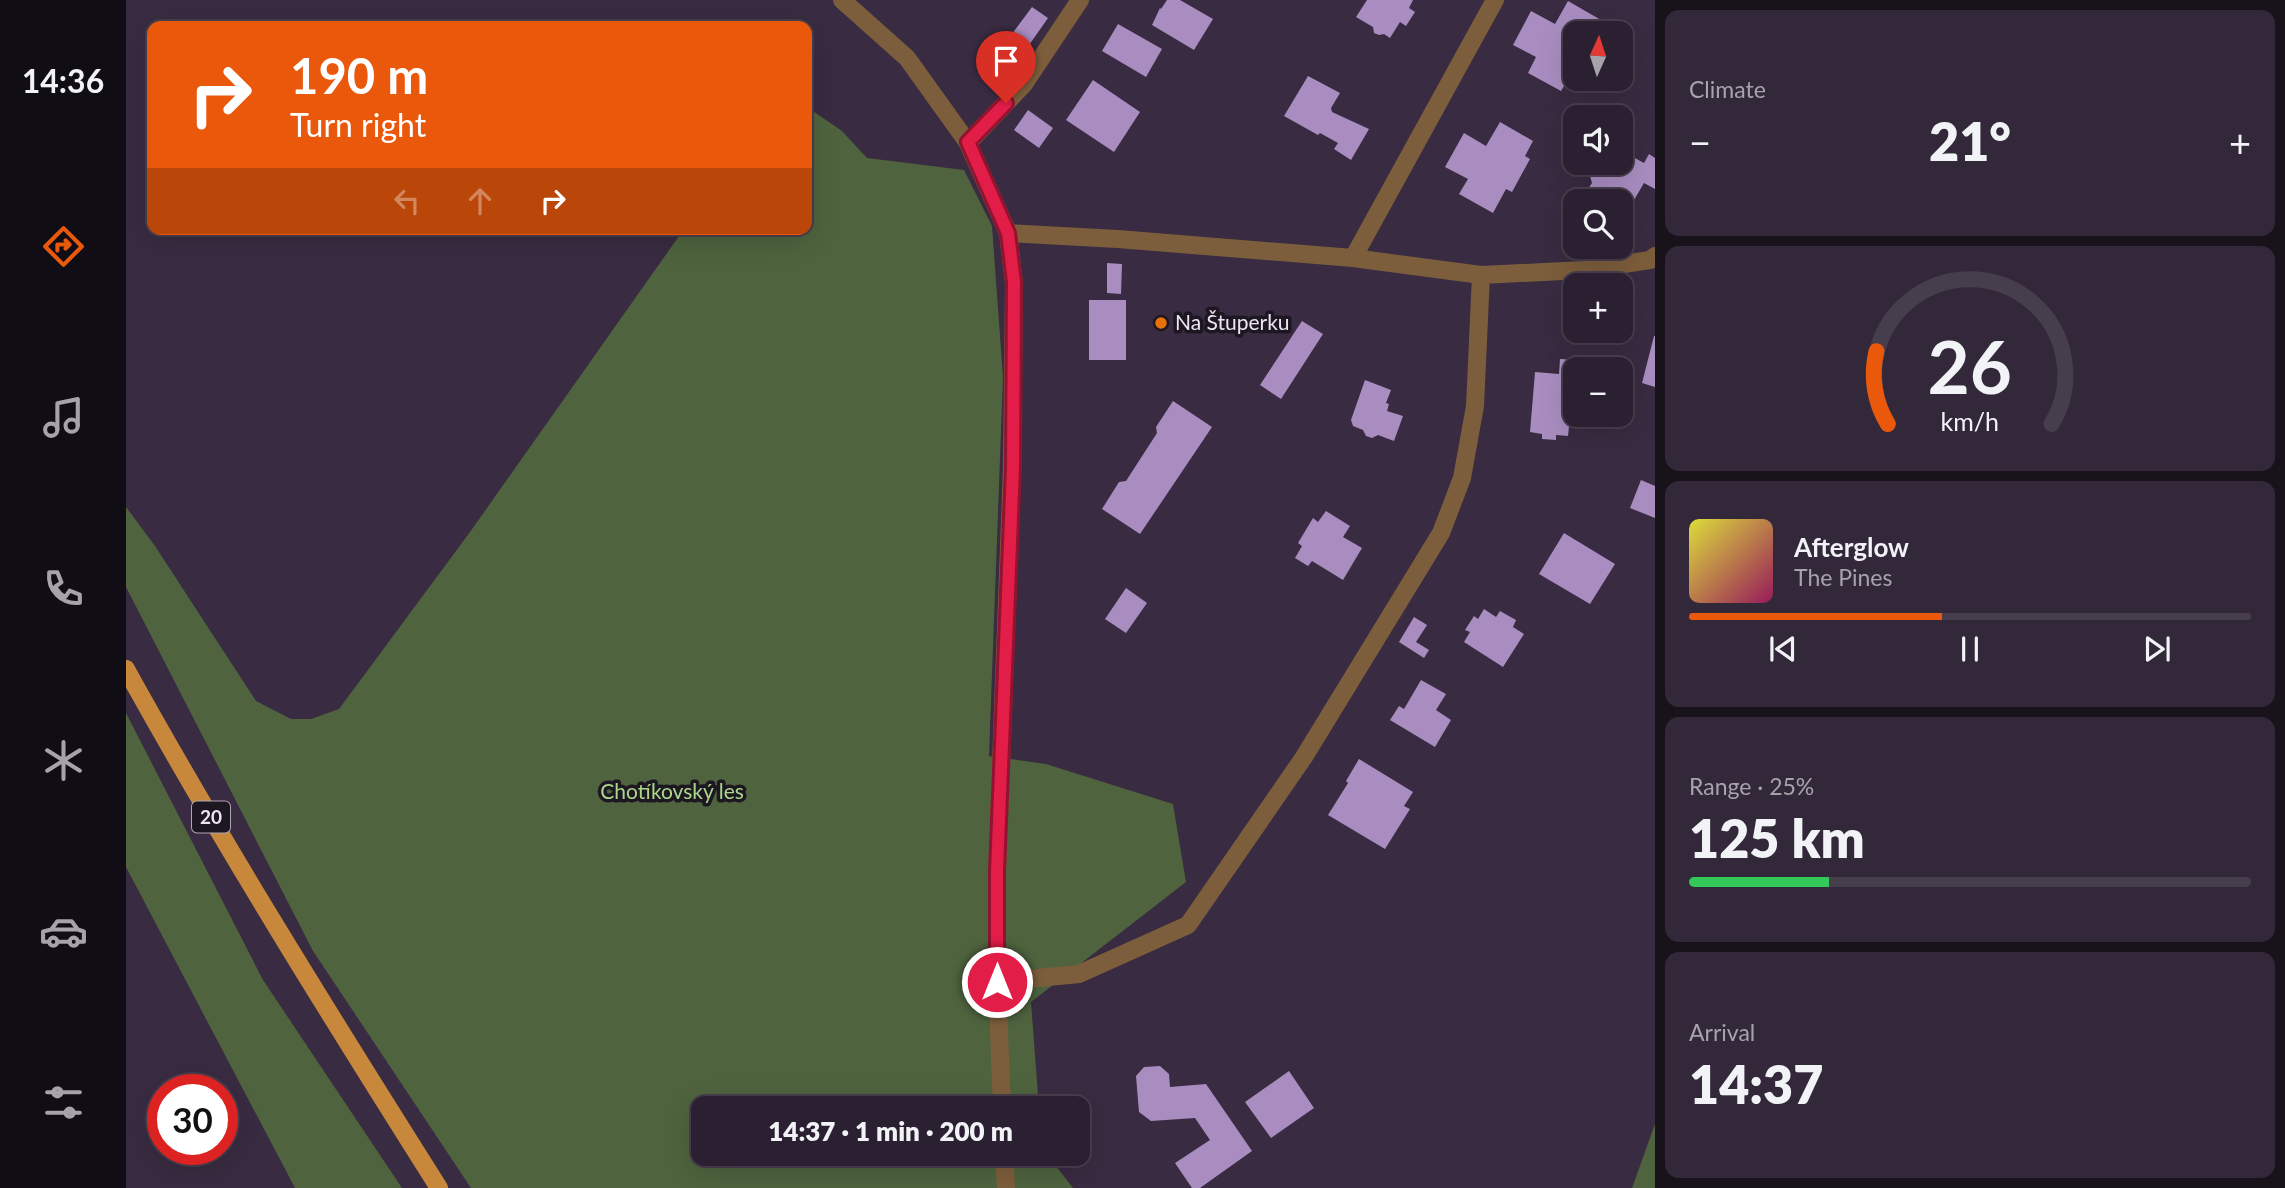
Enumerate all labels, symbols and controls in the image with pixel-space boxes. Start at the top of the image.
north arrow [1563,21,1633,91]
map controls [1563,21,1633,427]
pin [976,31,1036,103]
icon: arrive [987,42,1025,80]
text: 190 m [290,46,428,104]
icon: right [175,49,266,140]
text: 14:36 [22,61,104,100]
text: Climate [1689,75,1766,103]
text: Turn right [290,105,426,144]
button: sound [1563,105,1633,175]
text: 21° [1929,110,2011,172]
text: − [1689,119,1711,165]
text: + [2229,119,2251,165]
icon: left [388,182,426,220]
icon: ahead [461,182,499,220]
icon: right [534,182,572,220]
button: search [1563,189,1633,259]
icon: directions [39,222,88,271]
button: + [1563,273,1633,343]
place label: Na Štuperku [1175,309,1290,334]
marker: Na Štuperku [1153,315,1169,331]
text: 26 [1928,323,2012,411]
button: − [1563,357,1633,427]
icon: music [39,393,88,442]
text: km/h [1941,406,1999,436]
text: Afterglow [1794,531,1909,563]
text: The Pines [1794,563,1892,591]
icon: phone [39,564,88,613]
icon: previous [1764,630,1802,668]
icon: pause [1951,630,1989,668]
icon: next [2138,630,2176,668]
icon: climate [39,736,88,785]
text: Range · 25% [1689,772,1814,800]
park label: Chotíkovský les [600,778,744,803]
road number: 20 [192,802,230,832]
text: 125 km [1689,807,1865,869]
icon: car [39,907,88,956]
position arrow [960,945,1034,1019]
text: Arrival [1689,1018,1755,1046]
text: 14:37 [1689,1053,1823,1115]
speed limit sign: 30 [147,1074,238,1165]
icon: filters [39,1078,88,1127]
text: 14:37 · 1 min · 200 m [768,1115,1013,1147]

